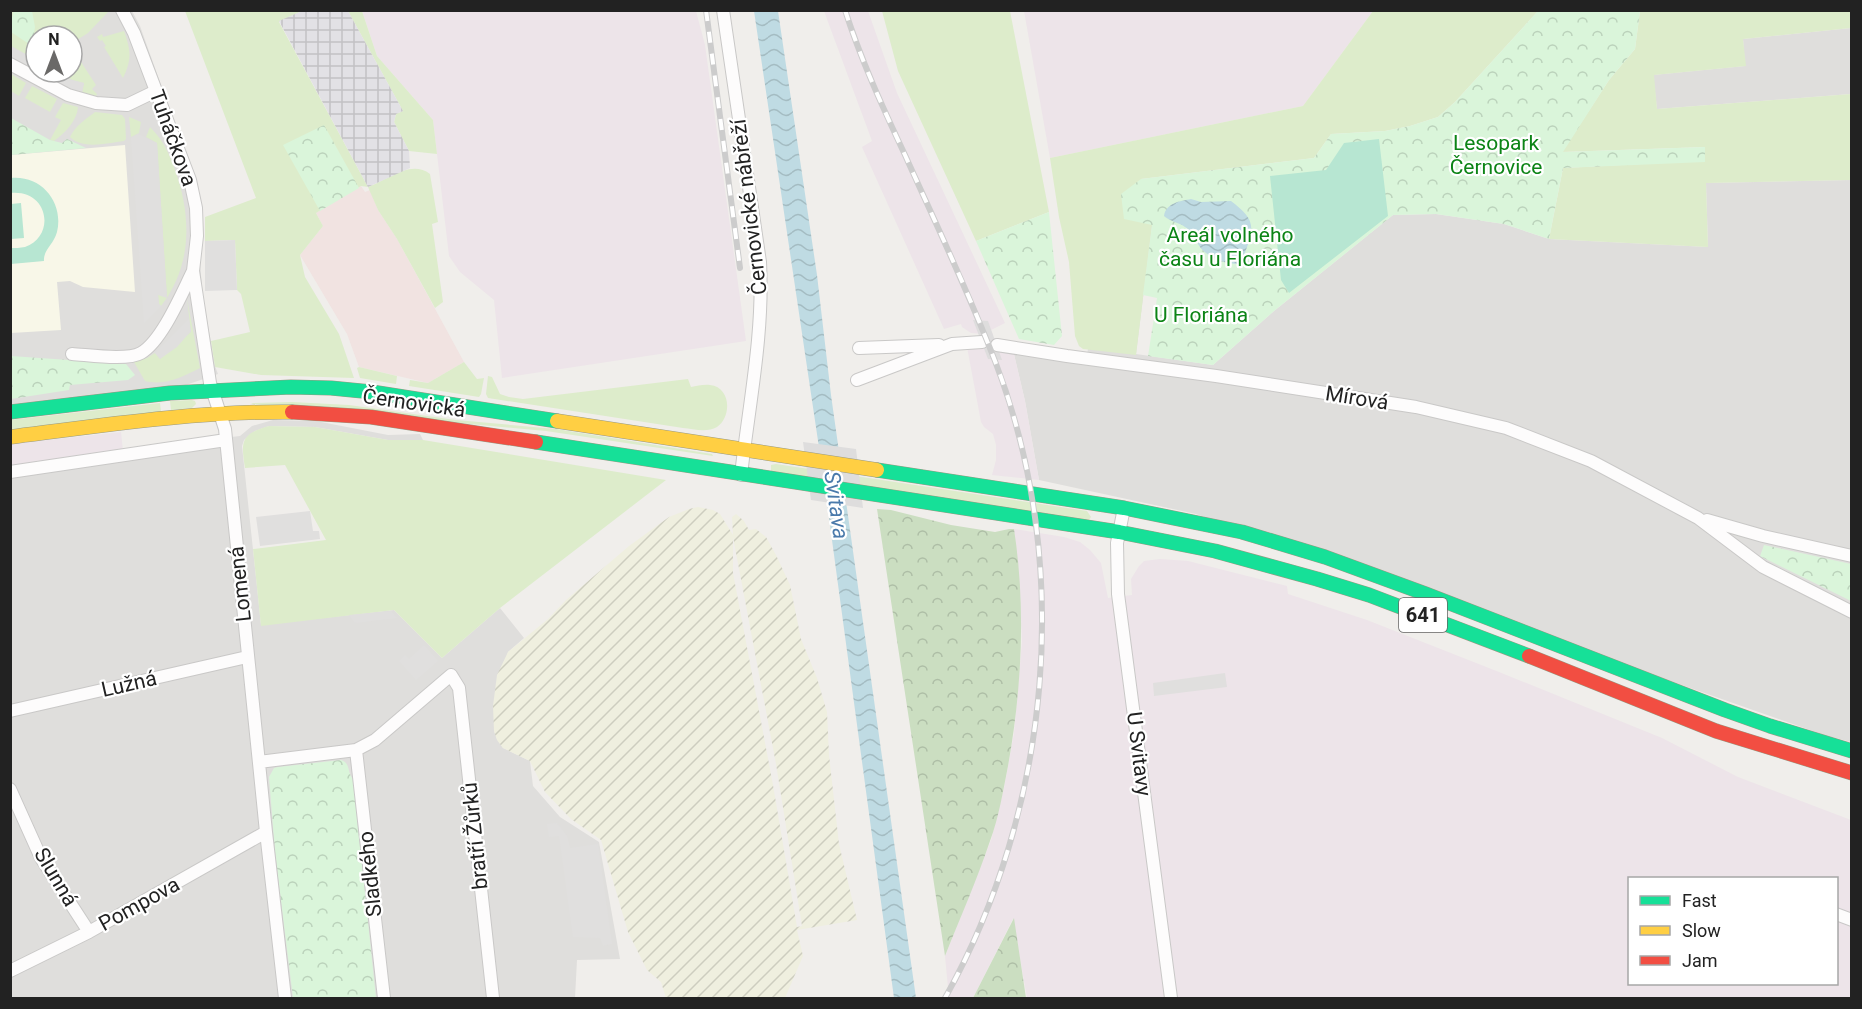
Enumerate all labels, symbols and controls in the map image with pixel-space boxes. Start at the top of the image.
north arrow [24,24,84,84]
text: N [48,30,60,49]
street label: Tuháčkova [144,86,202,190]
street label: Černovické nábřeží [726,117,772,296]
park label: Lesopark Černovice [1450,131,1542,179]
park label: Areál volného času u Floriána [1159,223,1301,271]
park label: U Floriána [1154,303,1248,327]
street label: Mírová [1324,381,1390,415]
street label: Černovická [361,384,467,422]
water label: Svitava [819,469,854,541]
street label: Lomená [224,545,256,623]
road number: 641 [1399,598,1447,632]
street label: Lužná [99,666,159,702]
street label: U Svitavy [1122,710,1156,798]
street label: bratří Žůrků [457,781,493,891]
street label: Sladkého [354,830,386,918]
street label: Slunná [29,843,83,911]
street label: Pompova [94,872,184,936]
legend [1628,877,1838,985]
text: Fast [1682,890,1717,911]
text: Slow [1682,920,1721,941]
text: Jam [1682,950,1718,971]

